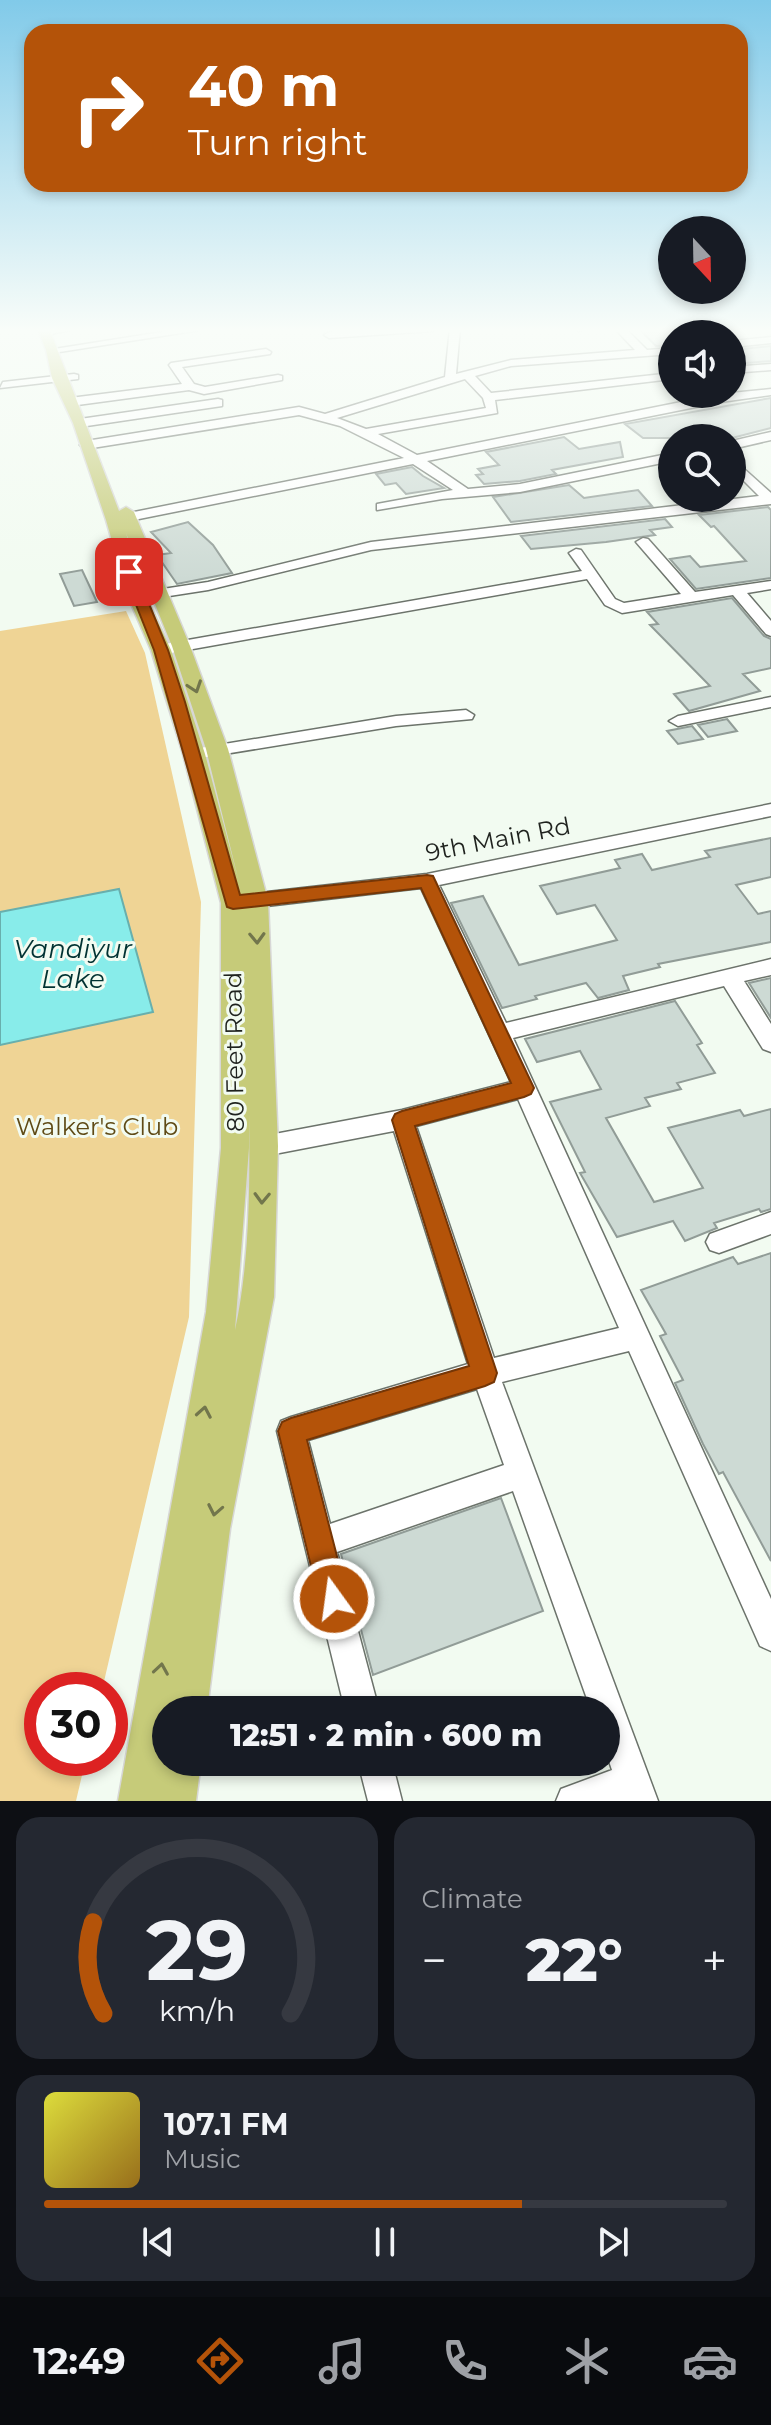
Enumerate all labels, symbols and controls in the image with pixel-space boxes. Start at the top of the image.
text: 40 m [188,52,339,120]
icon: right [56,56,160,160]
text: Turn right [188,120,368,164]
north arrow [658,216,746,304]
map controls [658,216,746,512]
button: sound [658,320,746,408]
button: search [658,424,746,512]
pin [95,538,163,606]
icon: arrive [107,550,151,594]
one-way arrow [186,679,202,693]
street label: 9th Main Rd [423,811,573,867]
one-way arrow [249,932,266,945]
water label: Vandiyur Lake [14,933,133,995]
street label: 80 Feet Road [218,972,250,1132]
park label: Walker's Club [16,1112,178,1141]
one-way arrow [253,1192,270,1205]
one-way arrow [195,1406,212,1419]
one-way arrow [208,1503,225,1517]
position arrow [292,1557,376,1641]
one-way arrow [152,1662,169,1676]
speed limit sign: 30 [24,1672,128,1776]
text: 12:51 · 2 min · 600 m [230,1717,542,1754]
text: Climate [422,1883,523,1915]
text: 29 [146,1899,248,2001]
text: 22° [526,1923,623,1996]
text: − [422,1933,447,1987]
text: + [702,1933,727,1987]
text: km/h [159,1993,235,2028]
text: 107.1 FM [164,2106,289,2143]
text: Music [164,2143,241,2175]
icon: previous [136,2220,180,2264]
icon: pause [363,2220,407,2264]
icon: next [591,2220,635,2264]
icon: directions [192,2333,248,2389]
icon: music [314,2333,370,2389]
icon: phone [437,2333,493,2389]
icon: climate [559,2333,615,2389]
icon: car [682,2333,738,2389]
text: 12:49 [33,2339,126,2383]

